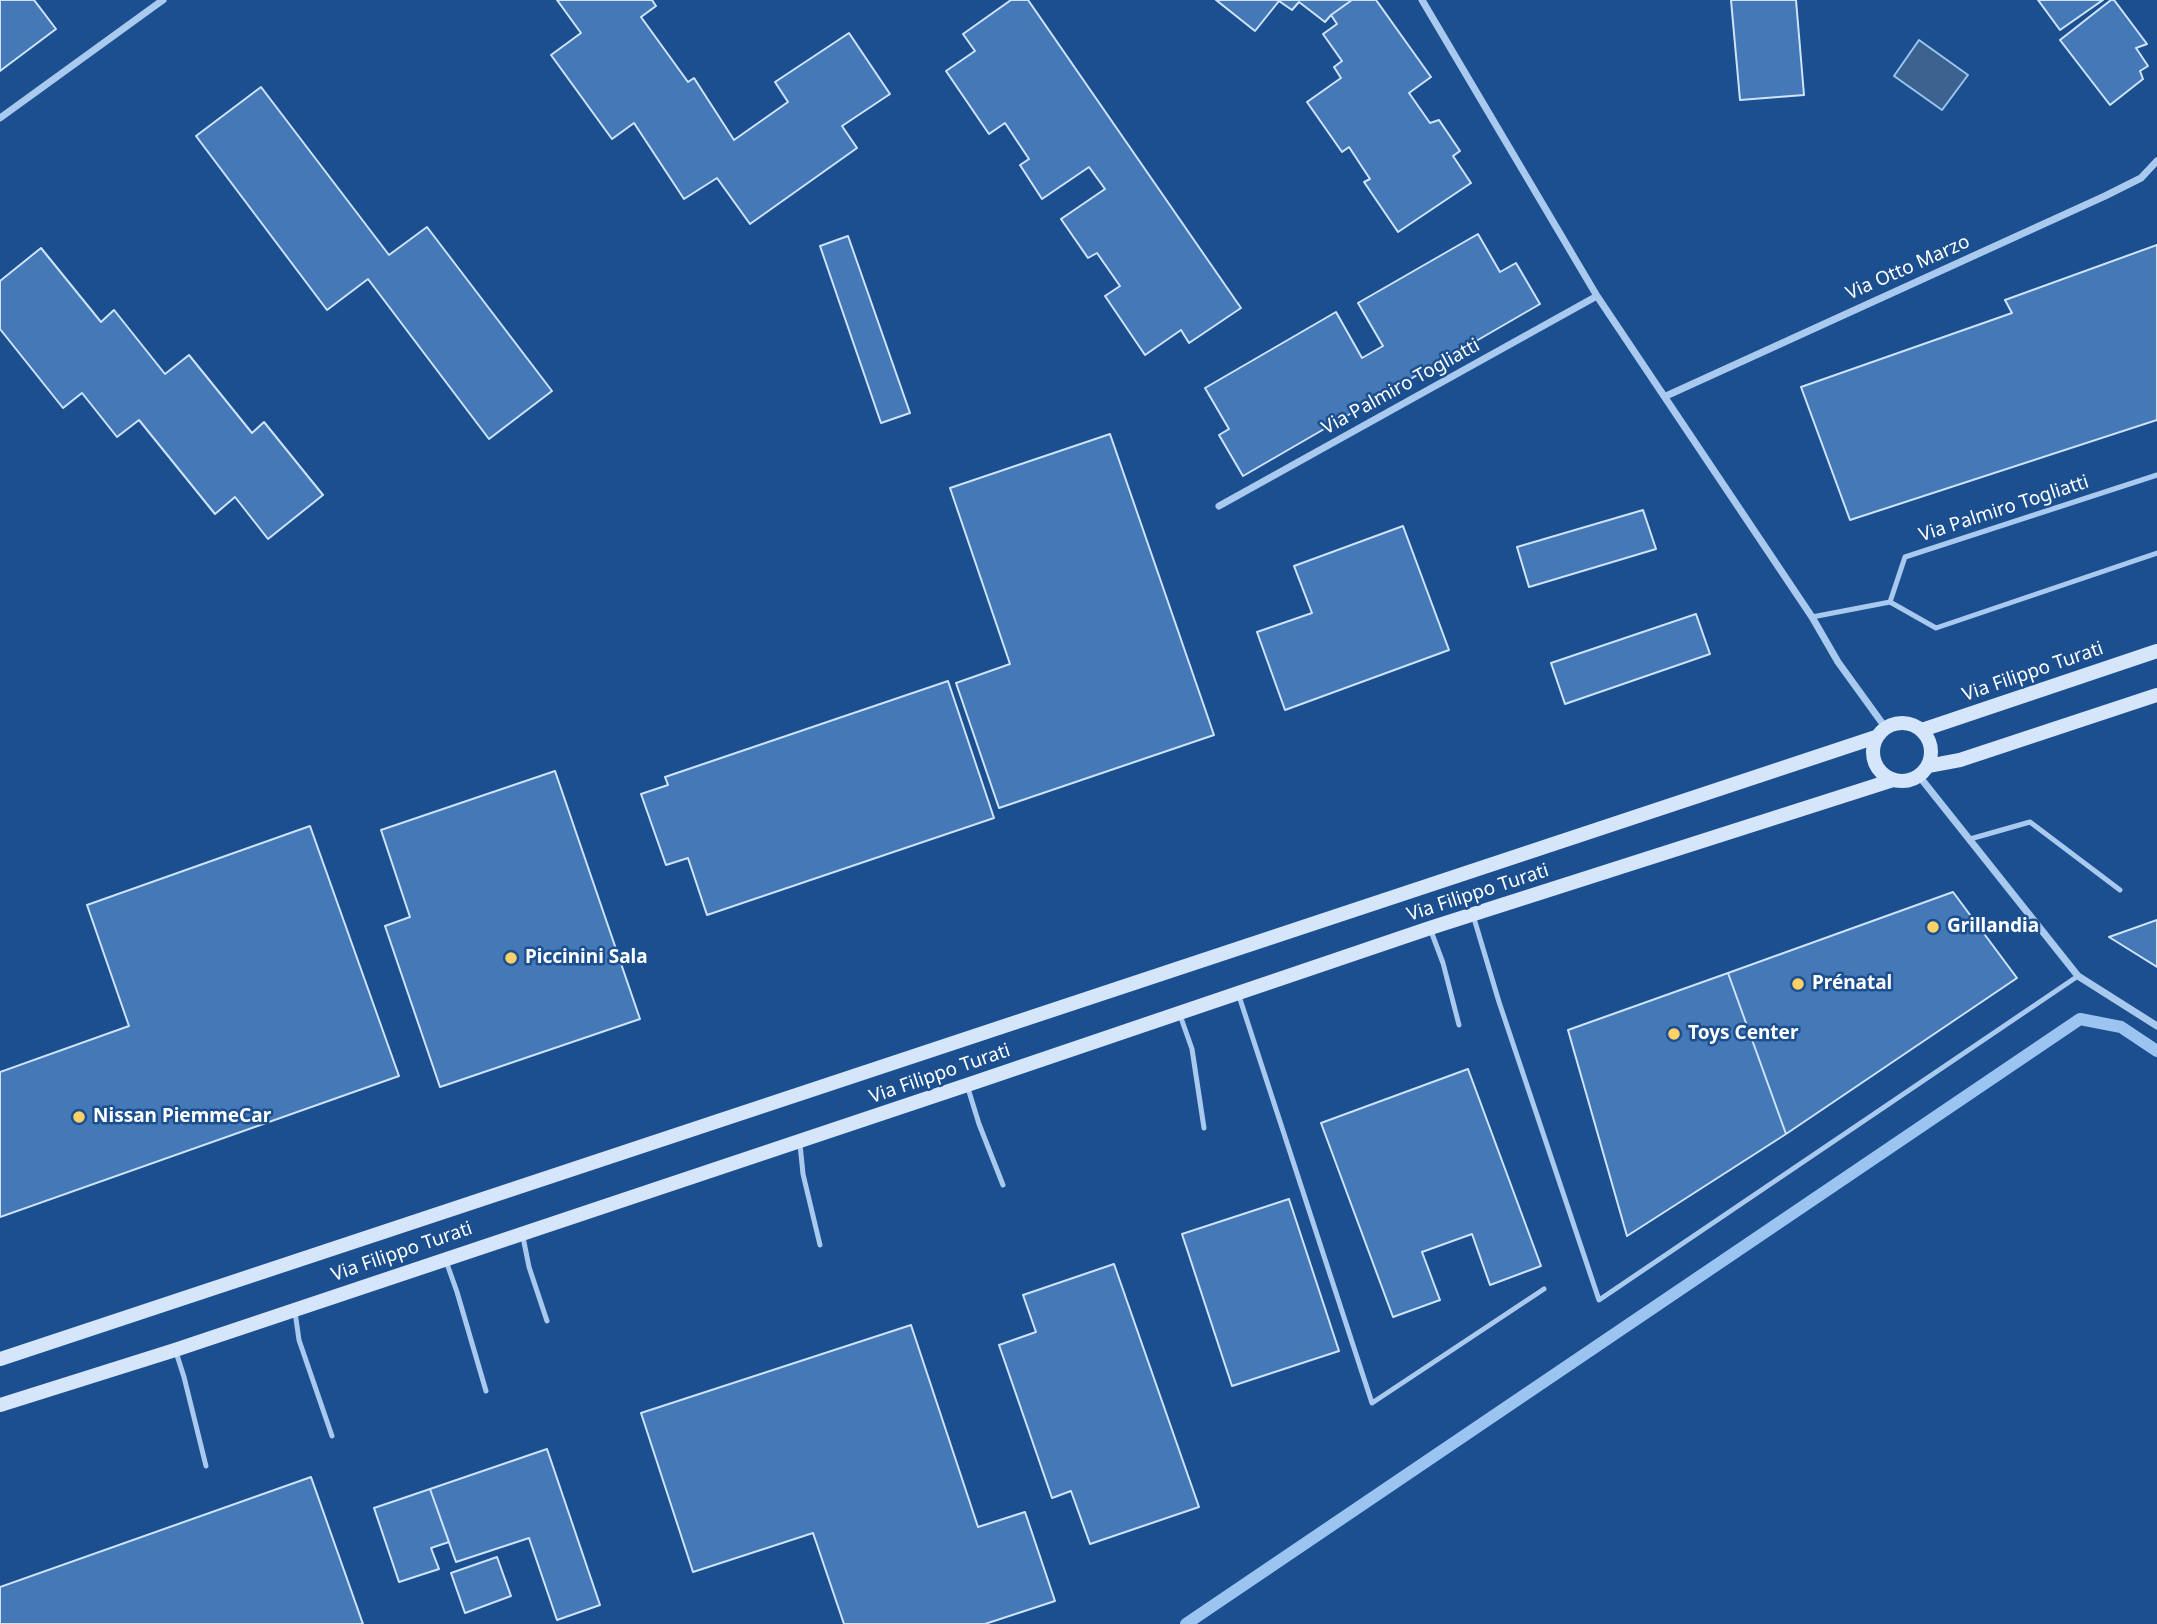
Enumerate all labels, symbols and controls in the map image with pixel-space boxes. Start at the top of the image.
street label: Via Otto Marzo [1843,231,1973,305]
street label: Via Palmiro Togliatti [1318,334,1484,440]
street label: Via Palmiro Togliatti [1916,471,2092,547]
street label: Via Filippo Turati [1960,637,2106,707]
street label: Via Filippo Turati [1404,859,1552,927]
place label: Grillandia [1947,916,2039,938]
marker: Grillandia [1925,919,1941,935]
place label: Piccinini Sala [525,947,648,969]
marker: Piccinini Sala [503,950,519,966]
place label: Prénatal [1812,973,1892,995]
marker: Prénatal [1790,976,1806,992]
place label: Toys Center [1688,1023,1798,1045]
marker: Toys Center [1666,1026,1682,1042]
street label: Via Filippo Turati [867,1039,1013,1109]
place label: Nissan PiemmeCar [93,1106,271,1128]
marker: Nissan PiemmeCar [71,1109,87,1125]
street label: Via Filippo Turati [329,1217,475,1287]

